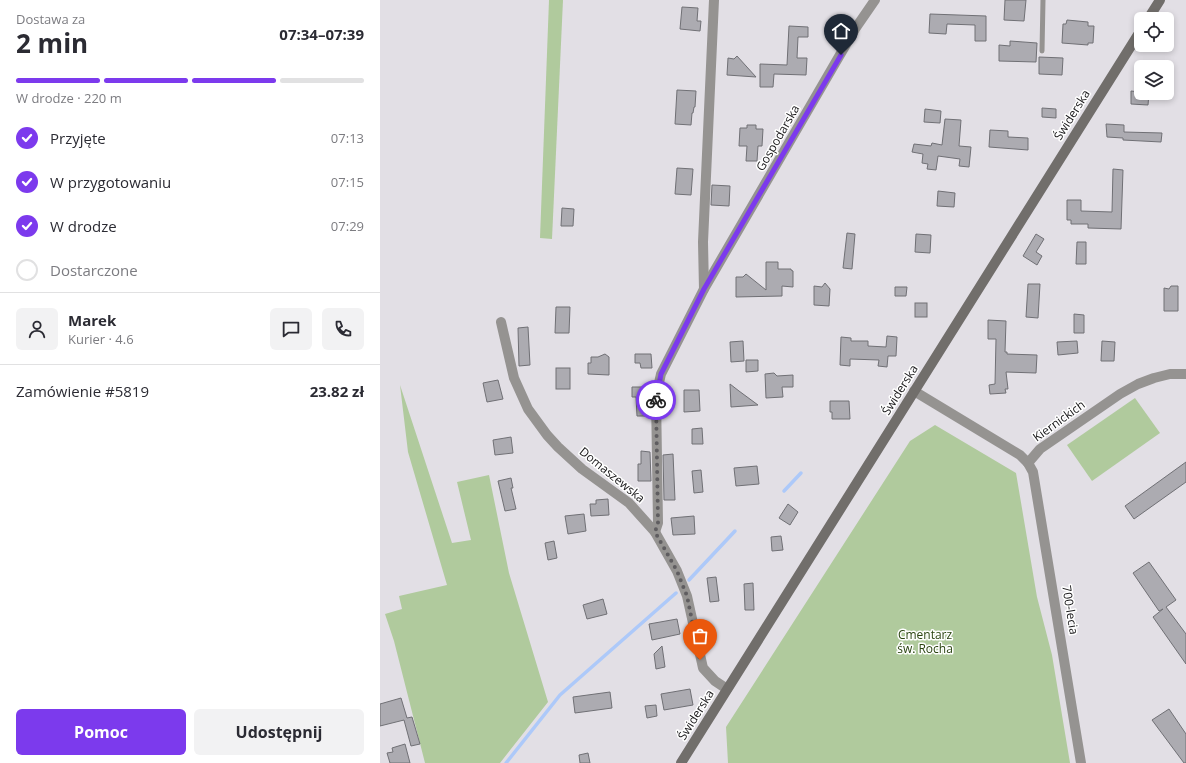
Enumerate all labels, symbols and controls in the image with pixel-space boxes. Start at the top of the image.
text: Dostawa za [16,10,85,28]
map controls [1134,12,1174,100]
button: locate [1134,12,1174,52]
pin [824,14,858,55]
icon: home [830,20,852,42]
text: 07:34–07:39 [279,24,364,44]
text: 2 min [16,25,88,61]
button: layers [1134,60,1174,100]
street label: Świderska [1049,86,1094,143]
text: W drodze · 220 m [16,89,122,107]
street label: Gospodarska [752,102,803,174]
icon: check [16,127,38,149]
text: Przyjęte [50,128,106,148]
text: 07:13 [331,129,364,147]
icon: check [16,171,38,193]
text: W przygotowaniu [50,172,171,192]
text: 07:15 [331,173,364,191]
icon: check [16,215,38,237]
text: W drodze [50,216,117,236]
text: 07:29 [331,217,364,235]
text: Dostarczone [50,260,138,280]
button: person [16,308,58,350]
button: chat [270,308,312,350]
button: phone [322,308,364,350]
text: Marek [68,310,116,330]
text: Kurier · 4.6 [68,330,134,348]
street label: Świderska [877,361,922,418]
courier [636,380,676,420]
text: Zamówienie #5819 [16,381,149,401]
text: 23.82 zł [310,381,364,401]
icon: bike [645,389,667,411]
street label: Kiernickich [1029,396,1088,445]
street label: Domaszewska [576,443,649,506]
street label: 700-lecia [1058,584,1083,636]
pin [683,619,717,660]
icon: bag [689,625,711,647]
park label: Cmentarz św. Rocha [897,626,953,657]
street label: Świderska [673,686,718,743]
button: Pomoc [16,709,186,755]
button: Udostępnij [194,709,364,755]

